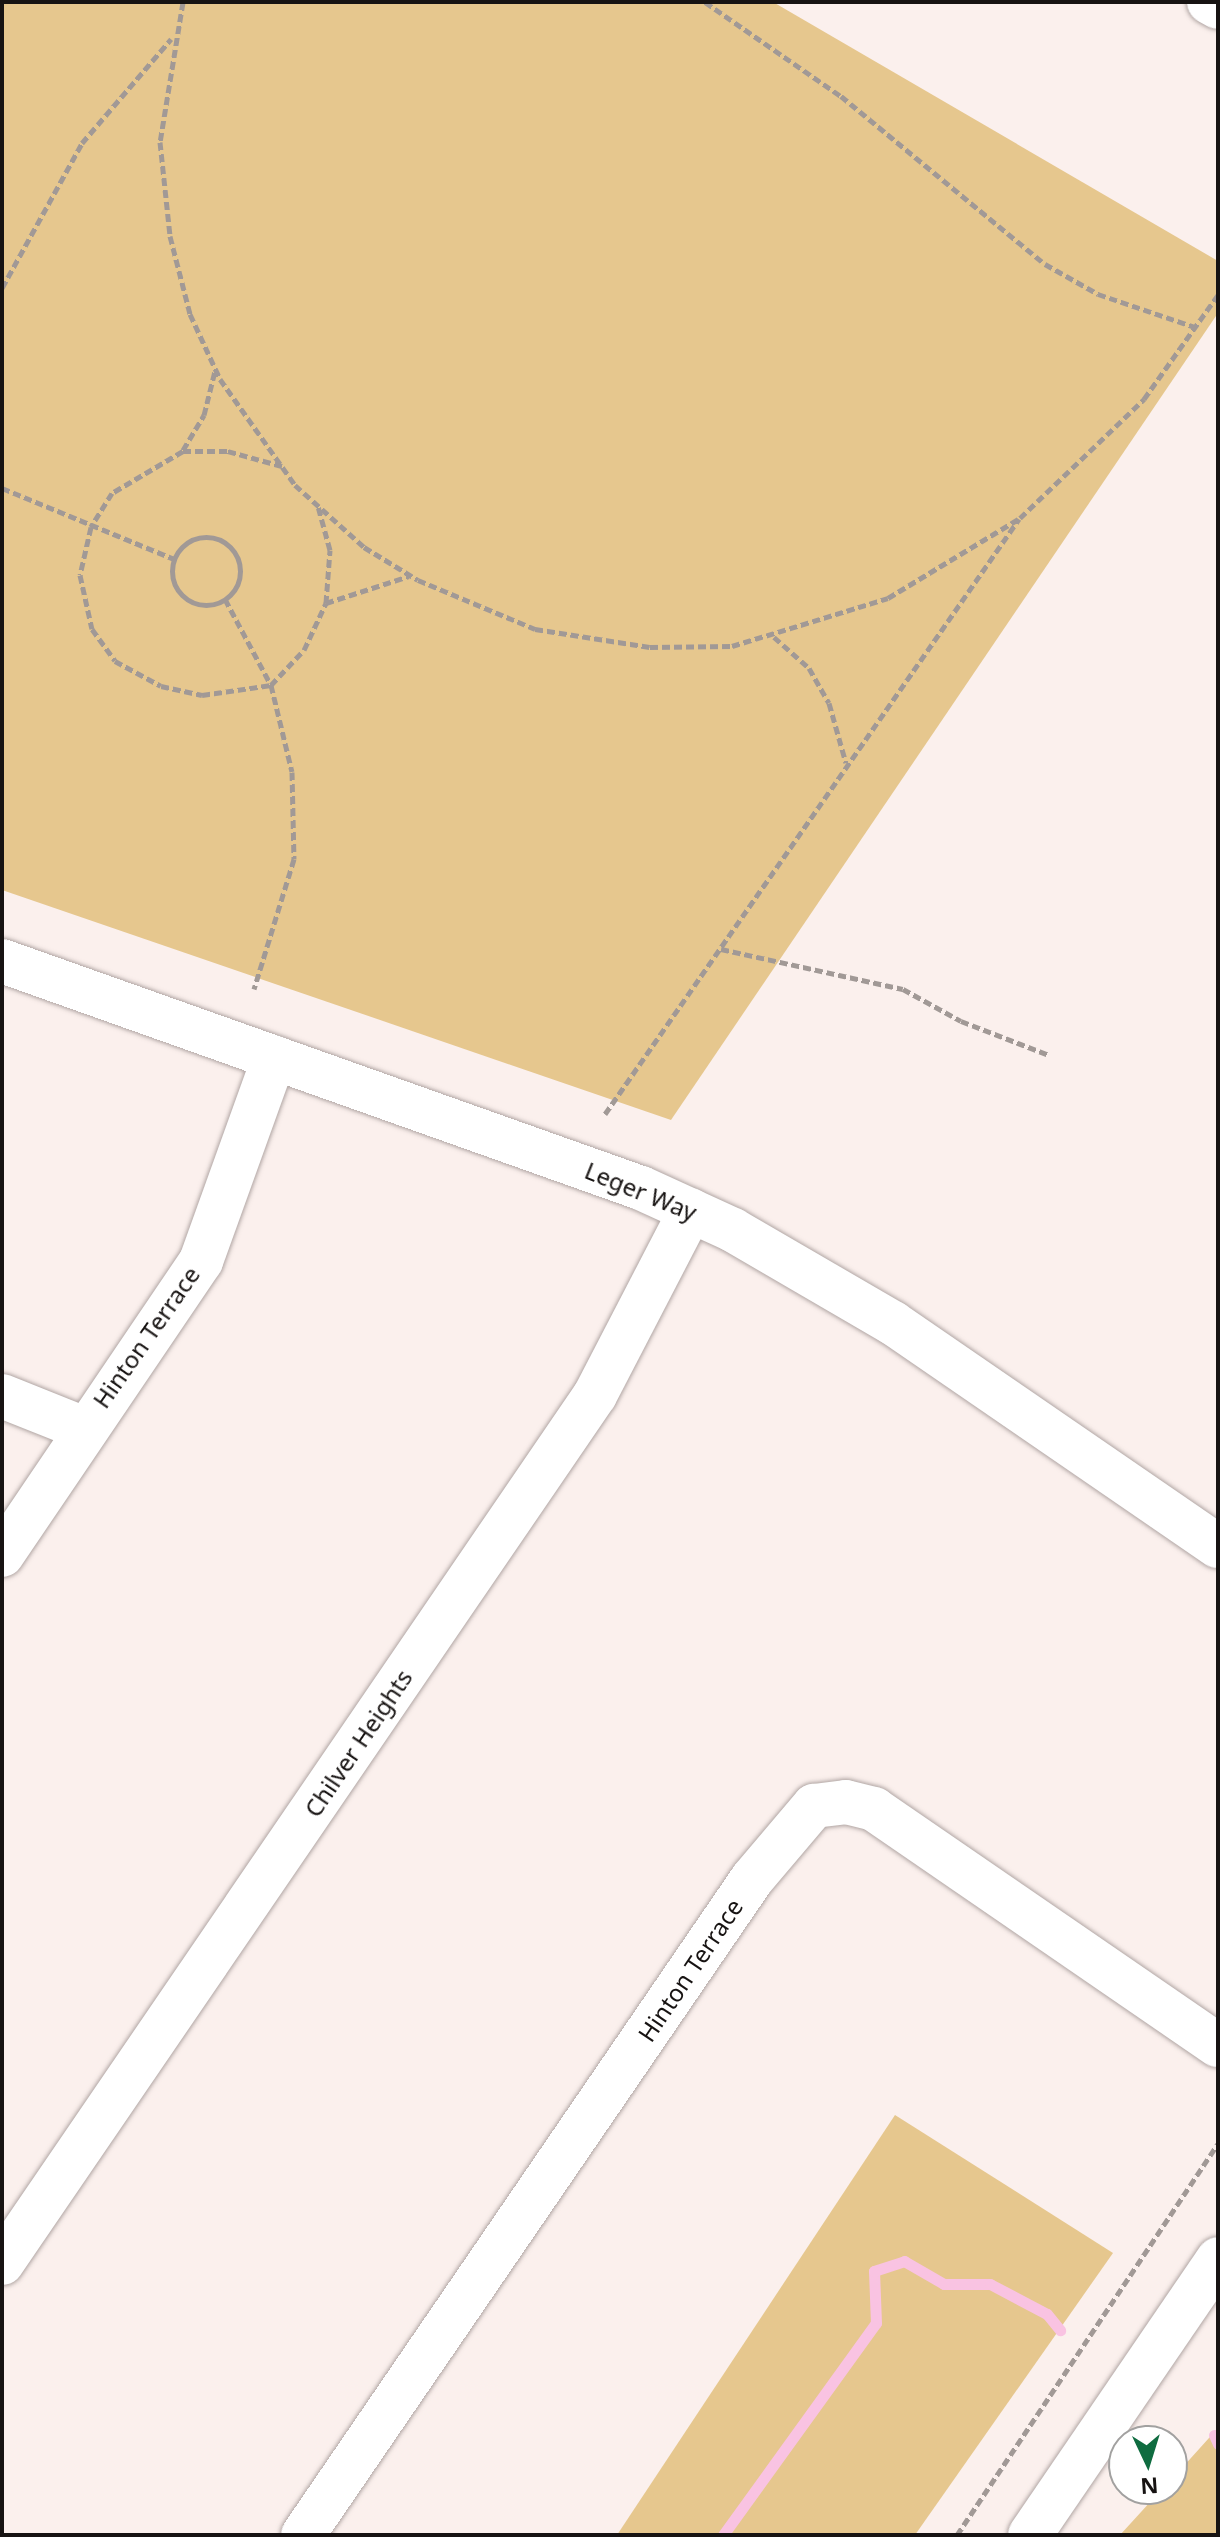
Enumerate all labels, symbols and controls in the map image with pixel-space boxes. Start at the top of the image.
street label: Leger Way [581,1156,701,1226]
street label: Hinton Terrace [87,1261,205,1413]
street label: Chilver Heights [298,1664,418,1822]
street label: Hinton Terrace [632,1893,748,2047]
north arrow [1108,2425,1188,2505]
text: N [1140,2471,1160,2503]

